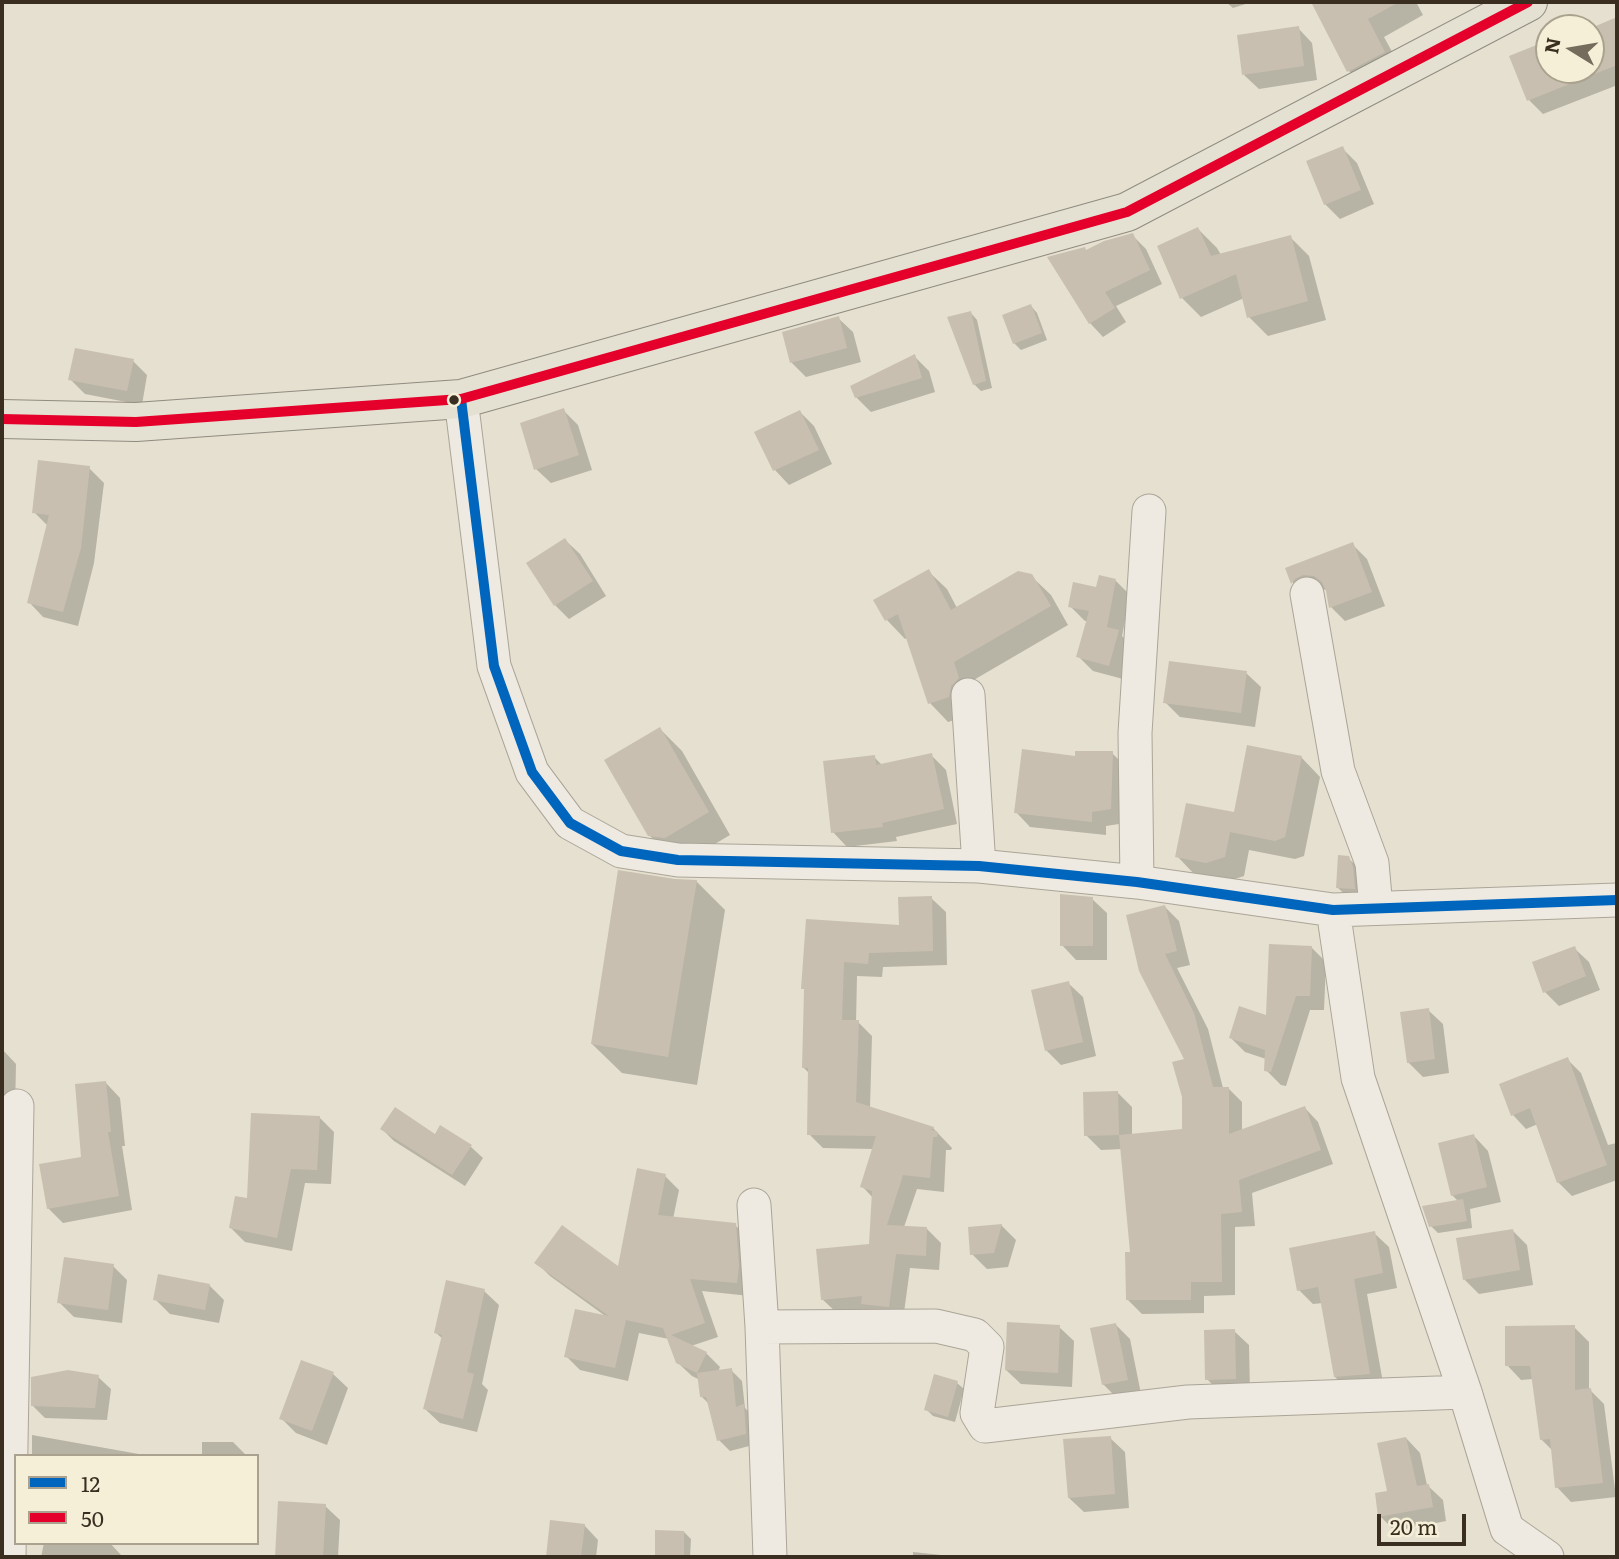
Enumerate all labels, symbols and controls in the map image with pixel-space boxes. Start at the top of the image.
north arrow [1535,14,1605,84]
text: N [1536,35,1567,56]
unlabelled marker [447,393,461,407]
legend [14,1454,259,1545]
text: 12 [81,1467,100,1498]
scale bar [1381,1500,1470,1544]
text: 50 [81,1502,104,1533]
text: 20 m [1390,1510,1437,1541]

